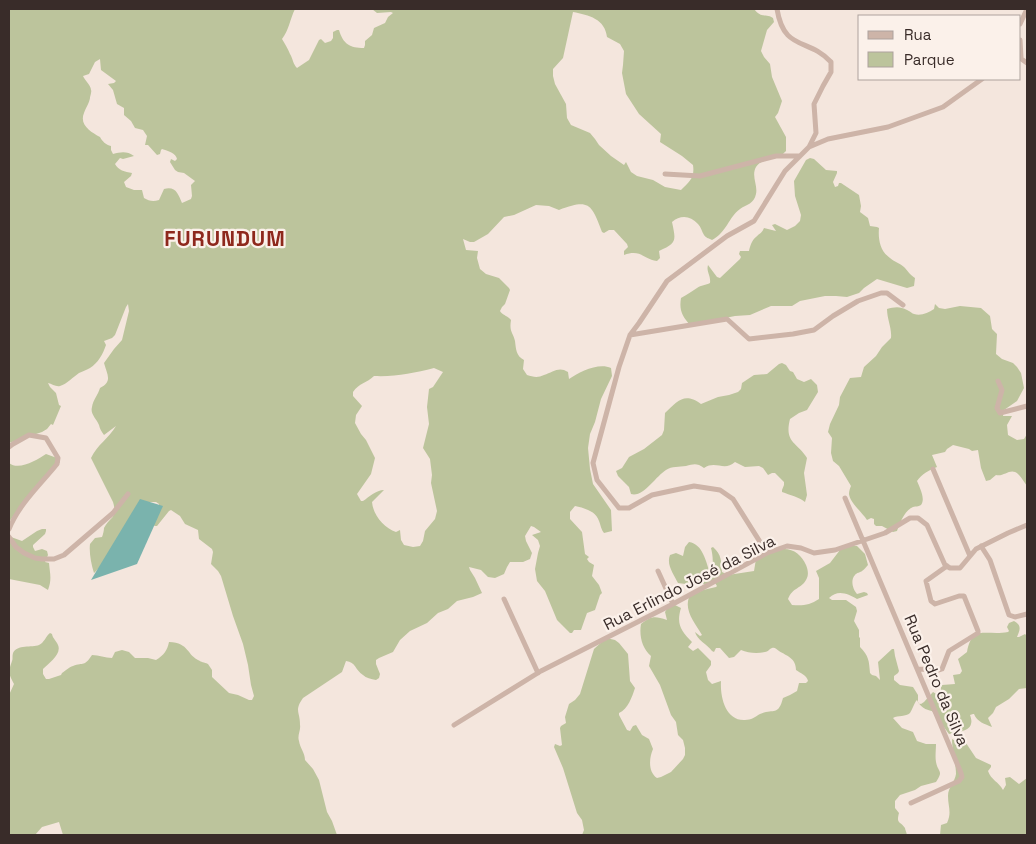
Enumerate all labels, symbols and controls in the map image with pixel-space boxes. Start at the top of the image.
legend [858,15,1021,80]
text: Rua [904,25,932,44]
text: Parque [904,50,955,69]
district label: FURUNDUM [164,225,286,252]
street label: Rua Erlindo José da Silva [600,530,779,635]
street label: Rua Pedro da Silva [899,611,974,749]

